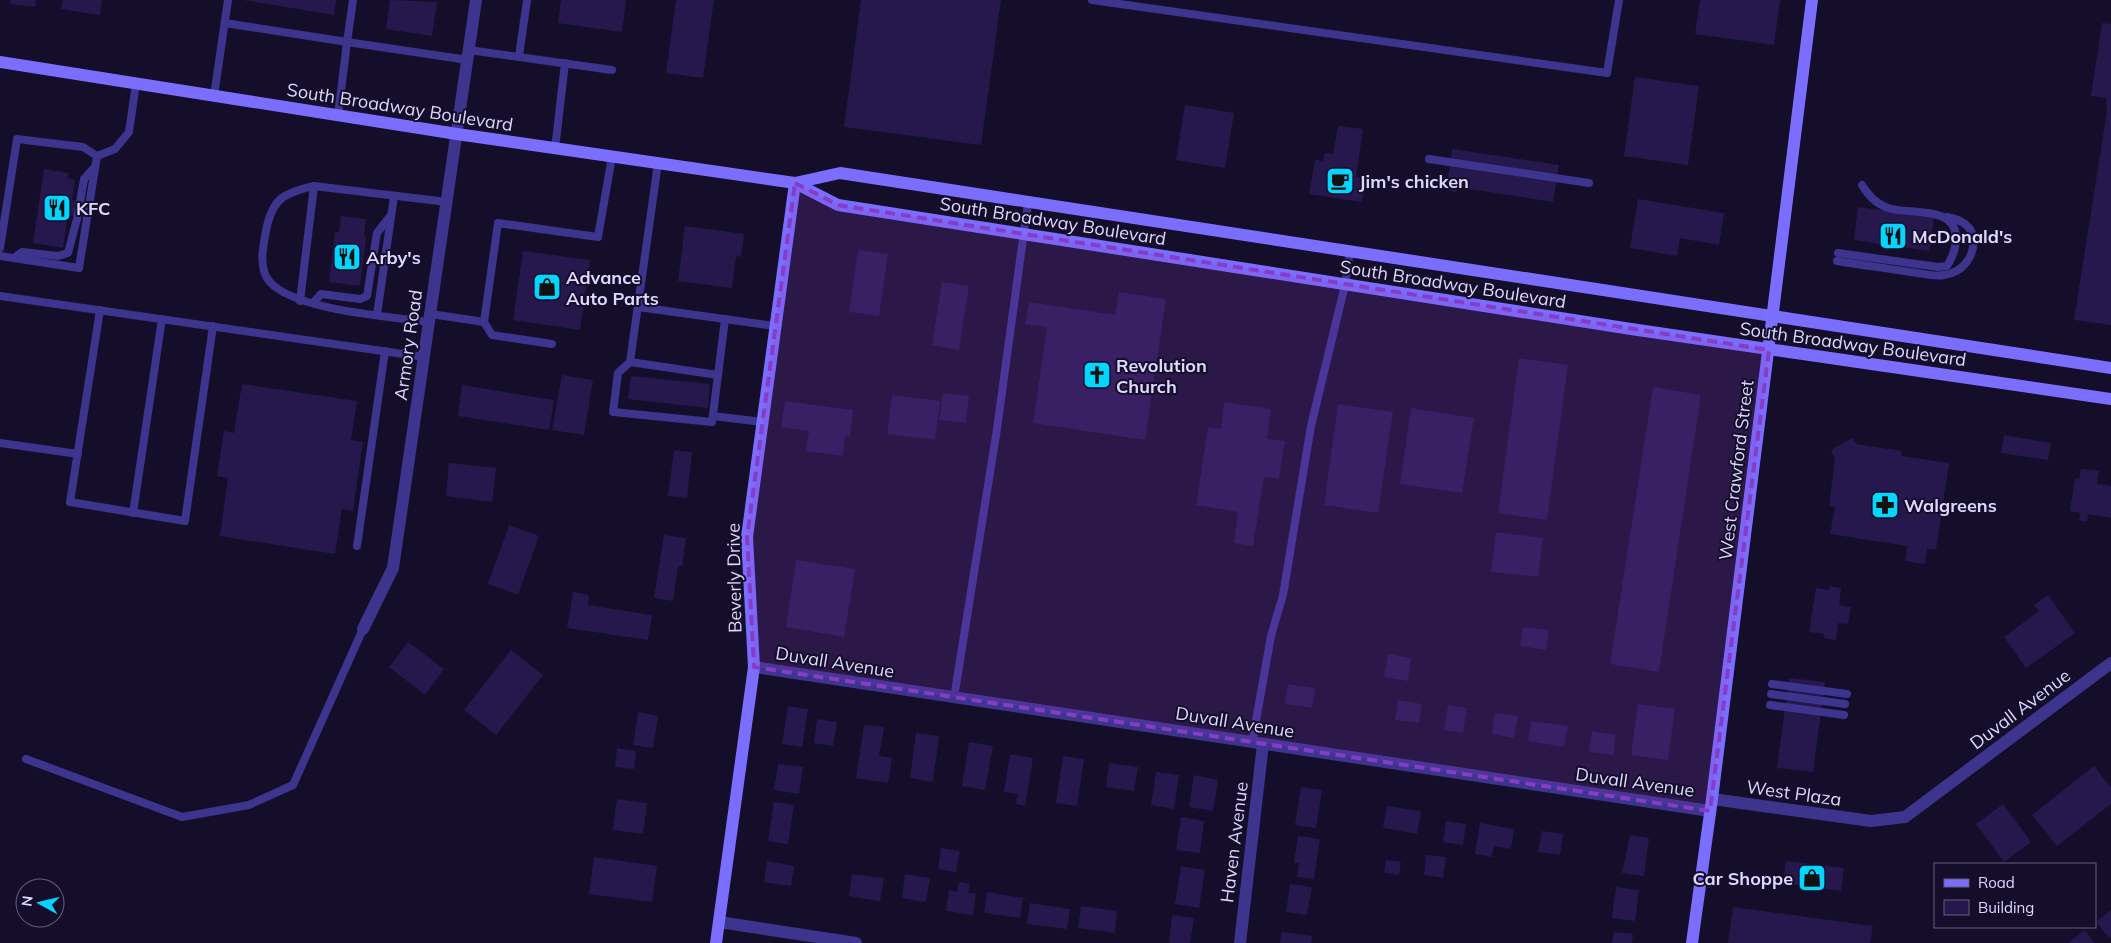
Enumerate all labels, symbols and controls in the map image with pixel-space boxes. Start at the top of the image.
street label: South Broadway Boulevard [285,78,515,136]
cafe icon: Jim's chicken [1325,166,1355,196]
place label: Jim's chicken [1359,170,1469,193]
street label: South Broadway Boulevard [938,192,1168,250]
restaurant icon: KFC [42,193,72,223]
place label: KFC [76,197,110,220]
restaurant icon: McDonald's [1878,221,1908,251]
place label: McDonald's [1912,225,2012,248]
restaurant icon: Arby's [332,242,362,272]
place label: Arby's [366,246,421,269]
street label: South Broadway Boulevard [1338,255,1568,313]
place label: Advance Auto Parts [566,266,659,310]
shop icon: Advance Auto Parts [532,272,562,302]
street label: Armory Road [389,288,427,402]
street label: South Broadway Boulevard [1738,317,1968,371]
place label: Revolution Church [1116,354,1207,398]
church icon: Revolution Church [1082,360,1112,390]
street label: West Crawford Street [1714,378,1758,562]
pharmacy icon: Walgreens [1870,490,1900,520]
place label: Walgreens [1904,494,1997,517]
street label: Beverly Drive [722,523,746,633]
street label: Duvall Avenue [774,641,896,683]
street label: Duvall Avenue [1965,664,2075,754]
street label: Duvall Avenue [1174,701,1296,743]
street label: Duvall Avenue [1574,762,1696,802]
street label: West Plaza [1745,775,1843,811]
street label: Haven Avenue [1215,780,1253,904]
shop icon: Car Shoppe [1797,863,1827,893]
legend [1934,863,2096,928]
place label: Car Shoppe [1693,867,1793,890]
text: Road [1978,873,2015,892]
north arrow [15,878,65,928]
text: N [17,895,37,908]
text: Building [1978,898,2034,917]

